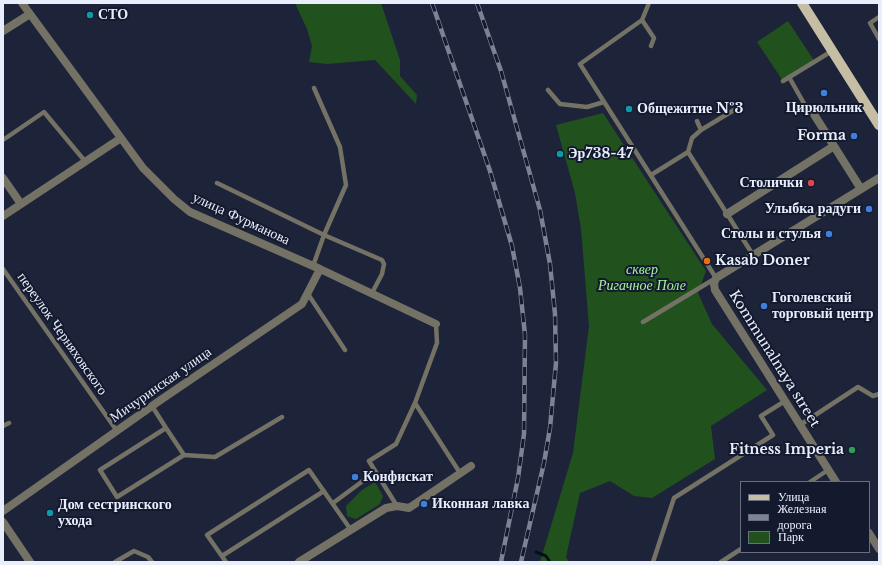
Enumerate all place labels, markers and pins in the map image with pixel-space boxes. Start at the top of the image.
place label: СТО [98,7,128,23]
marker: СТО [85,10,95,20]
marker: Цирюльник [819,88,829,98]
place label: Цирюльник [786,100,862,116]
place label: Общежитие №3 [637,101,743,117]
marker: Общежитие №3 [624,104,634,114]
place label: Forma [797,128,846,144]
marker: Forma [849,131,859,141]
place label: Эр738-47 [568,146,633,162]
marker: Эр738-47 [555,149,565,159]
place label: Столички [740,175,803,191]
marker: Столички [806,178,816,188]
place label: Улыбка радуги [765,201,861,217]
marker: Улыбка радуги [864,204,874,214]
place label: Столы и стулья [721,226,821,242]
marker: Столы и стулья [824,229,834,239]
place label: Kasab Doner [715,253,810,269]
marker: Kasab Doner [702,256,712,266]
place label: Гоголевский торговый центр [772,290,874,322]
marker: Гоголевский торговый центр [759,301,769,311]
place label: Fitness Imperia [729,442,844,458]
marker: Fitness Imperia [847,445,857,455]
place label: Конфискат [363,469,433,485]
marker: Конфискат [350,472,360,482]
place label: Иконная лавка [432,496,529,512]
place label: Дом сестринского ухода [58,497,172,530]
marker: Иконная лавка [419,499,429,509]
marker: Дом сестринского ухода [45,508,55,518]

